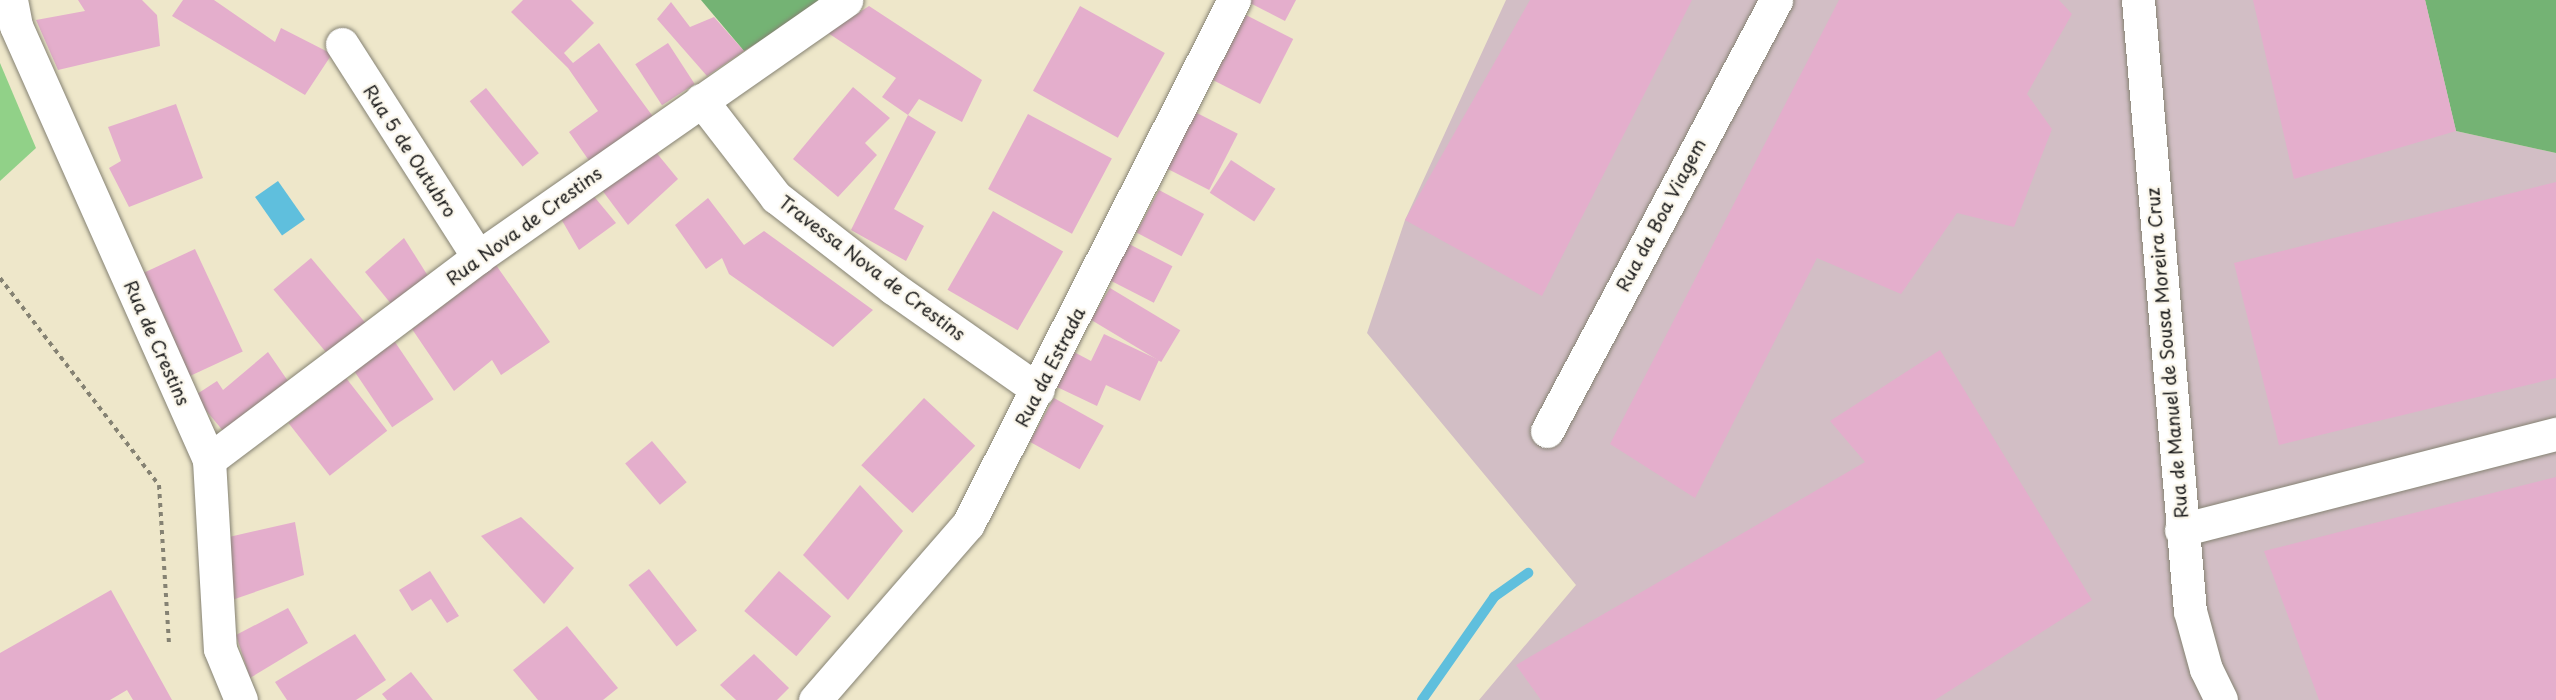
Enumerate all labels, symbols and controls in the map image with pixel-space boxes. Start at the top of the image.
street label: Rua 5 de Outubro [359,80,461,222]
street label: Rua da Boa Viagem [1611,134,1711,296]
street label: Rua Nova de Crestins [442,162,606,290]
street label: Rua de Manuel de Sousa Moreira Cruz [2142,186,2192,520]
street label: Travessa Nova de Crestins [774,190,970,346]
street label: Rua de Crestins [119,276,195,410]
street label: Rua da Estrada [1010,302,1090,432]

